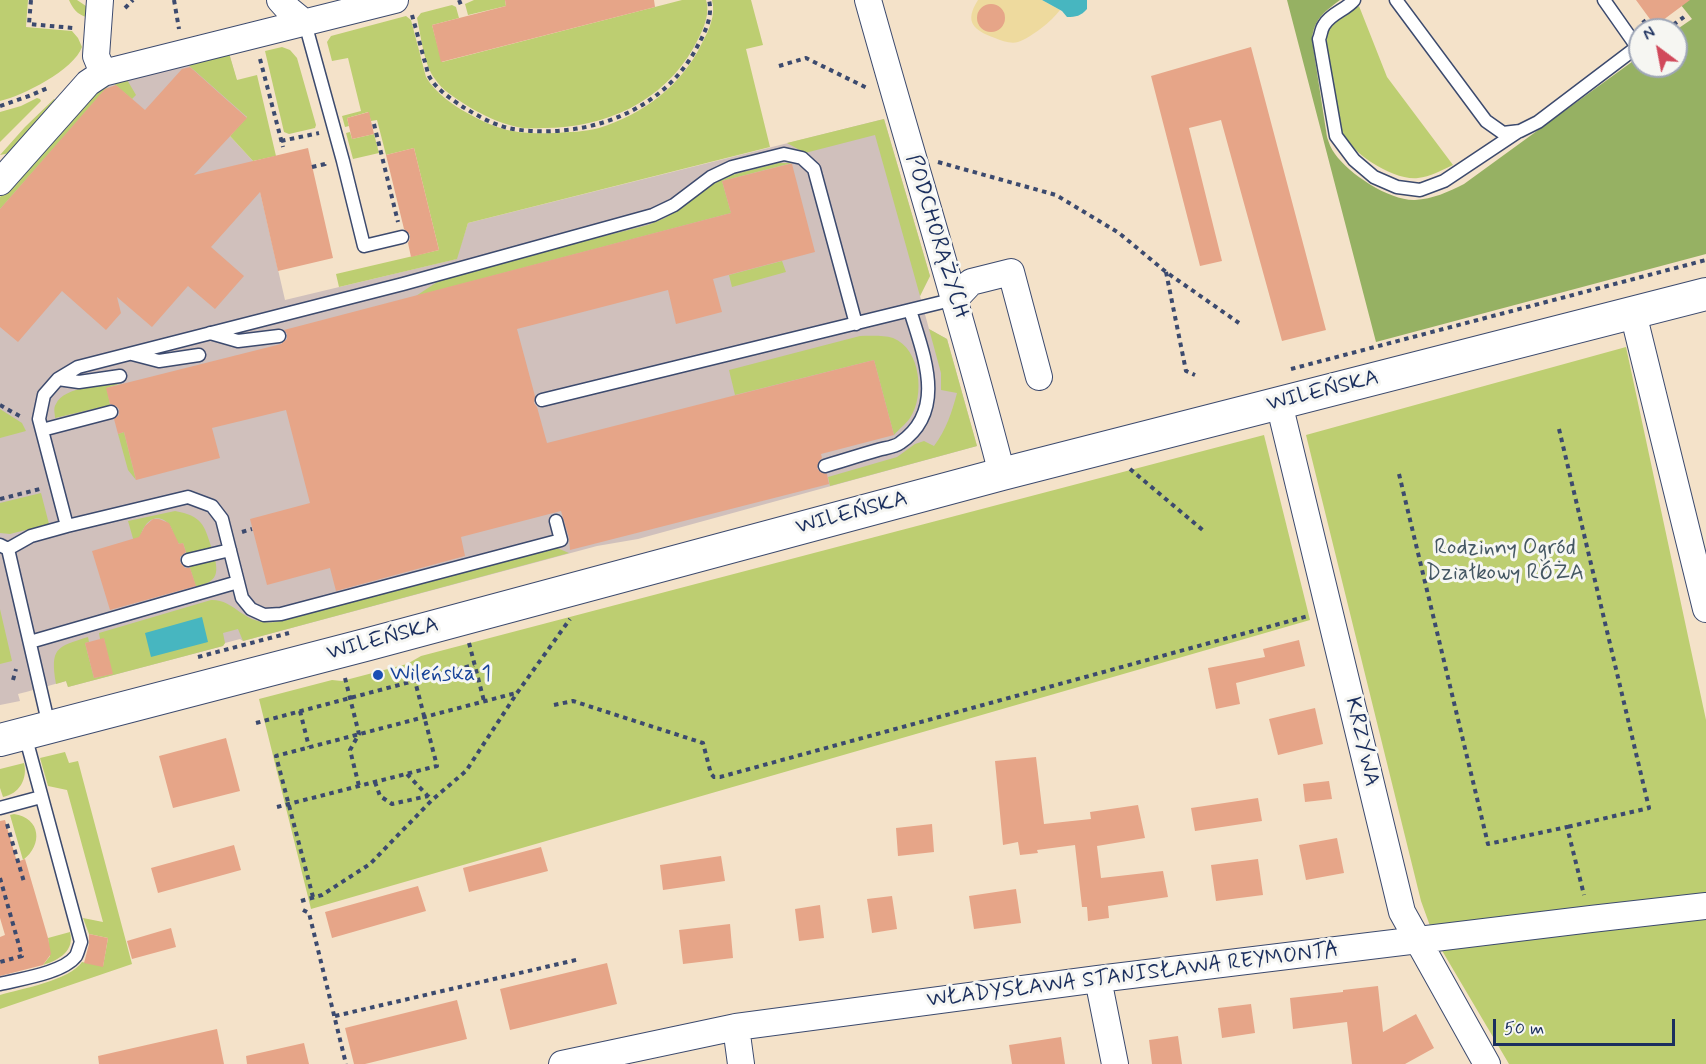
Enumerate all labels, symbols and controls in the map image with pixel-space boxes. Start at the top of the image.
north arrow [1628,18,1688,78]
text: N [1639,22,1659,46]
street label: PODCHORĄŻYCH [899,152,973,322]
street label: WILEŃSKA [1264,365,1382,419]
street label: WILEŃSKA [793,486,911,542]
park label: Rodzinny Ogród Działkowy RÓŻA [1426,536,1584,588]
street label: WILEŃSKA [324,612,442,668]
place label: Wileńska 1 [390,662,491,688]
marker: Wileńska 1 [371,668,385,682]
street label: KRZYWA [1338,695,1384,789]
street label: WŁADYSŁAWA STANISŁAWA REYMONTA [925,938,1341,1014]
scale bar [1496,1007,1678,1045]
text: 50 m [1504,1017,1544,1041]

